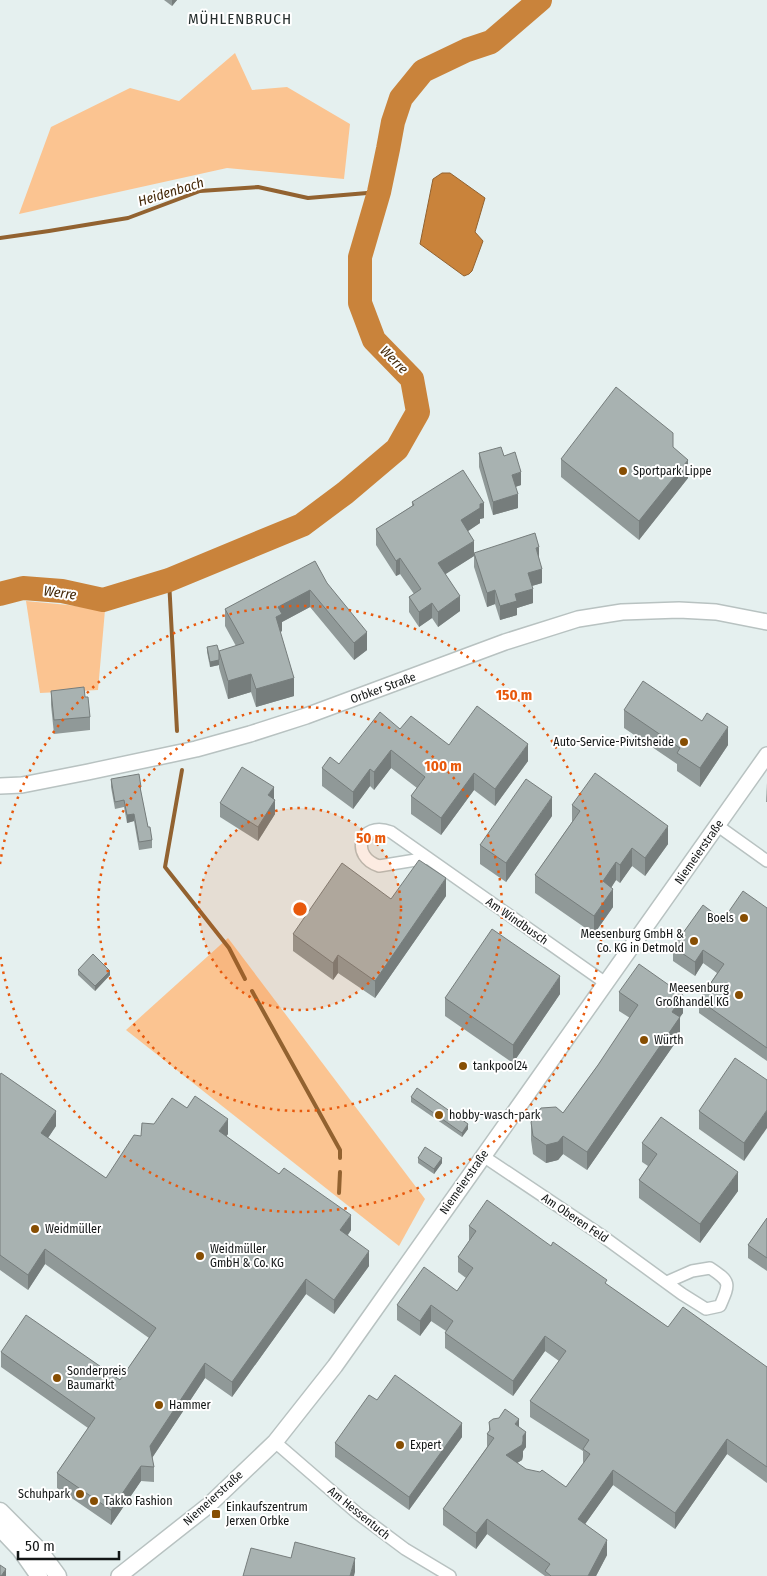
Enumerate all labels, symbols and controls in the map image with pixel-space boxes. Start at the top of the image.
district label: MÜHLENBRUCH [188,10,292,28]
water label: Heidenbach [136,174,206,210]
water label: Werre [376,342,412,378]
place label: Sportpark Lippe [633,464,712,478]
marker: Sportpark Lippe [617,465,629,477]
water label: Werre [43,582,78,604]
street label: Orbker Straße [348,670,418,706]
text: 150 m [496,686,532,704]
place label: Auto-Service-Pivitsheide [553,735,674,749]
marker: Auto-Service-Pivitsheide [678,736,690,748]
text: 100 m [424,757,462,775]
street label: Niemeierstraße [672,817,726,887]
text: 50 m [356,829,386,847]
street label: Am Windbusch [483,895,551,947]
centre of rings [291,900,309,918]
place label: Boels [707,911,734,925]
marker: Boels [738,912,750,924]
place label: Meesenburg GmbH & Co. KG in Detmold [581,927,684,955]
marker: Meesenburg GmbH & Co. KG in Detmold [688,935,700,947]
place label: Meesenburg Großhandel KG [656,981,729,1009]
marker: Meesenburg Großhandel KG [733,989,745,1001]
place label: Würth [654,1033,684,1047]
marker: Würth [638,1034,650,1046]
place label: tankpool24 [473,1059,528,1073]
marker: tankpool24 [457,1060,469,1072]
place label: hobby-wasch-park [449,1108,541,1122]
marker: hobby-wasch-park [433,1109,445,1121]
street label: Niemeierstraße [437,1147,491,1217]
street label: Am Oberen Feld [539,1191,611,1245]
place label: Weidmüller [45,1222,102,1236]
marker: Weidmüller [29,1223,41,1235]
place label: Weidmüller GmbH & Co. KG [210,1242,284,1270]
marker: Weidmüller GmbH & Co. KG [194,1250,206,1262]
place label: Sonderpreis Baumarkt [67,1364,126,1392]
marker: Sonderpreis Baumarkt [51,1372,63,1384]
place label: Hammer [169,1398,212,1412]
marker: Hammer [153,1399,165,1411]
place label: Expert [410,1438,441,1452]
marker: Expert [394,1439,406,1451]
street label: Niemeierstraße [180,1468,246,1528]
street label: Am Hessentuch [325,1484,393,1542]
place label: Schuhpark [18,1487,70,1501]
marker: Schuhpark [74,1488,86,1500]
place label: Takko Fashion [104,1494,173,1508]
marker: Takko Fashion [88,1495,100,1507]
place label: Einkaufszentrum Jerxen Orbke [226,1500,308,1528]
marker: Einkaufszentrum Jerxen Orbke [210,1508,222,1520]
scale bar [18,1528,119,1560]
text: 50 m [25,1537,55,1555]

